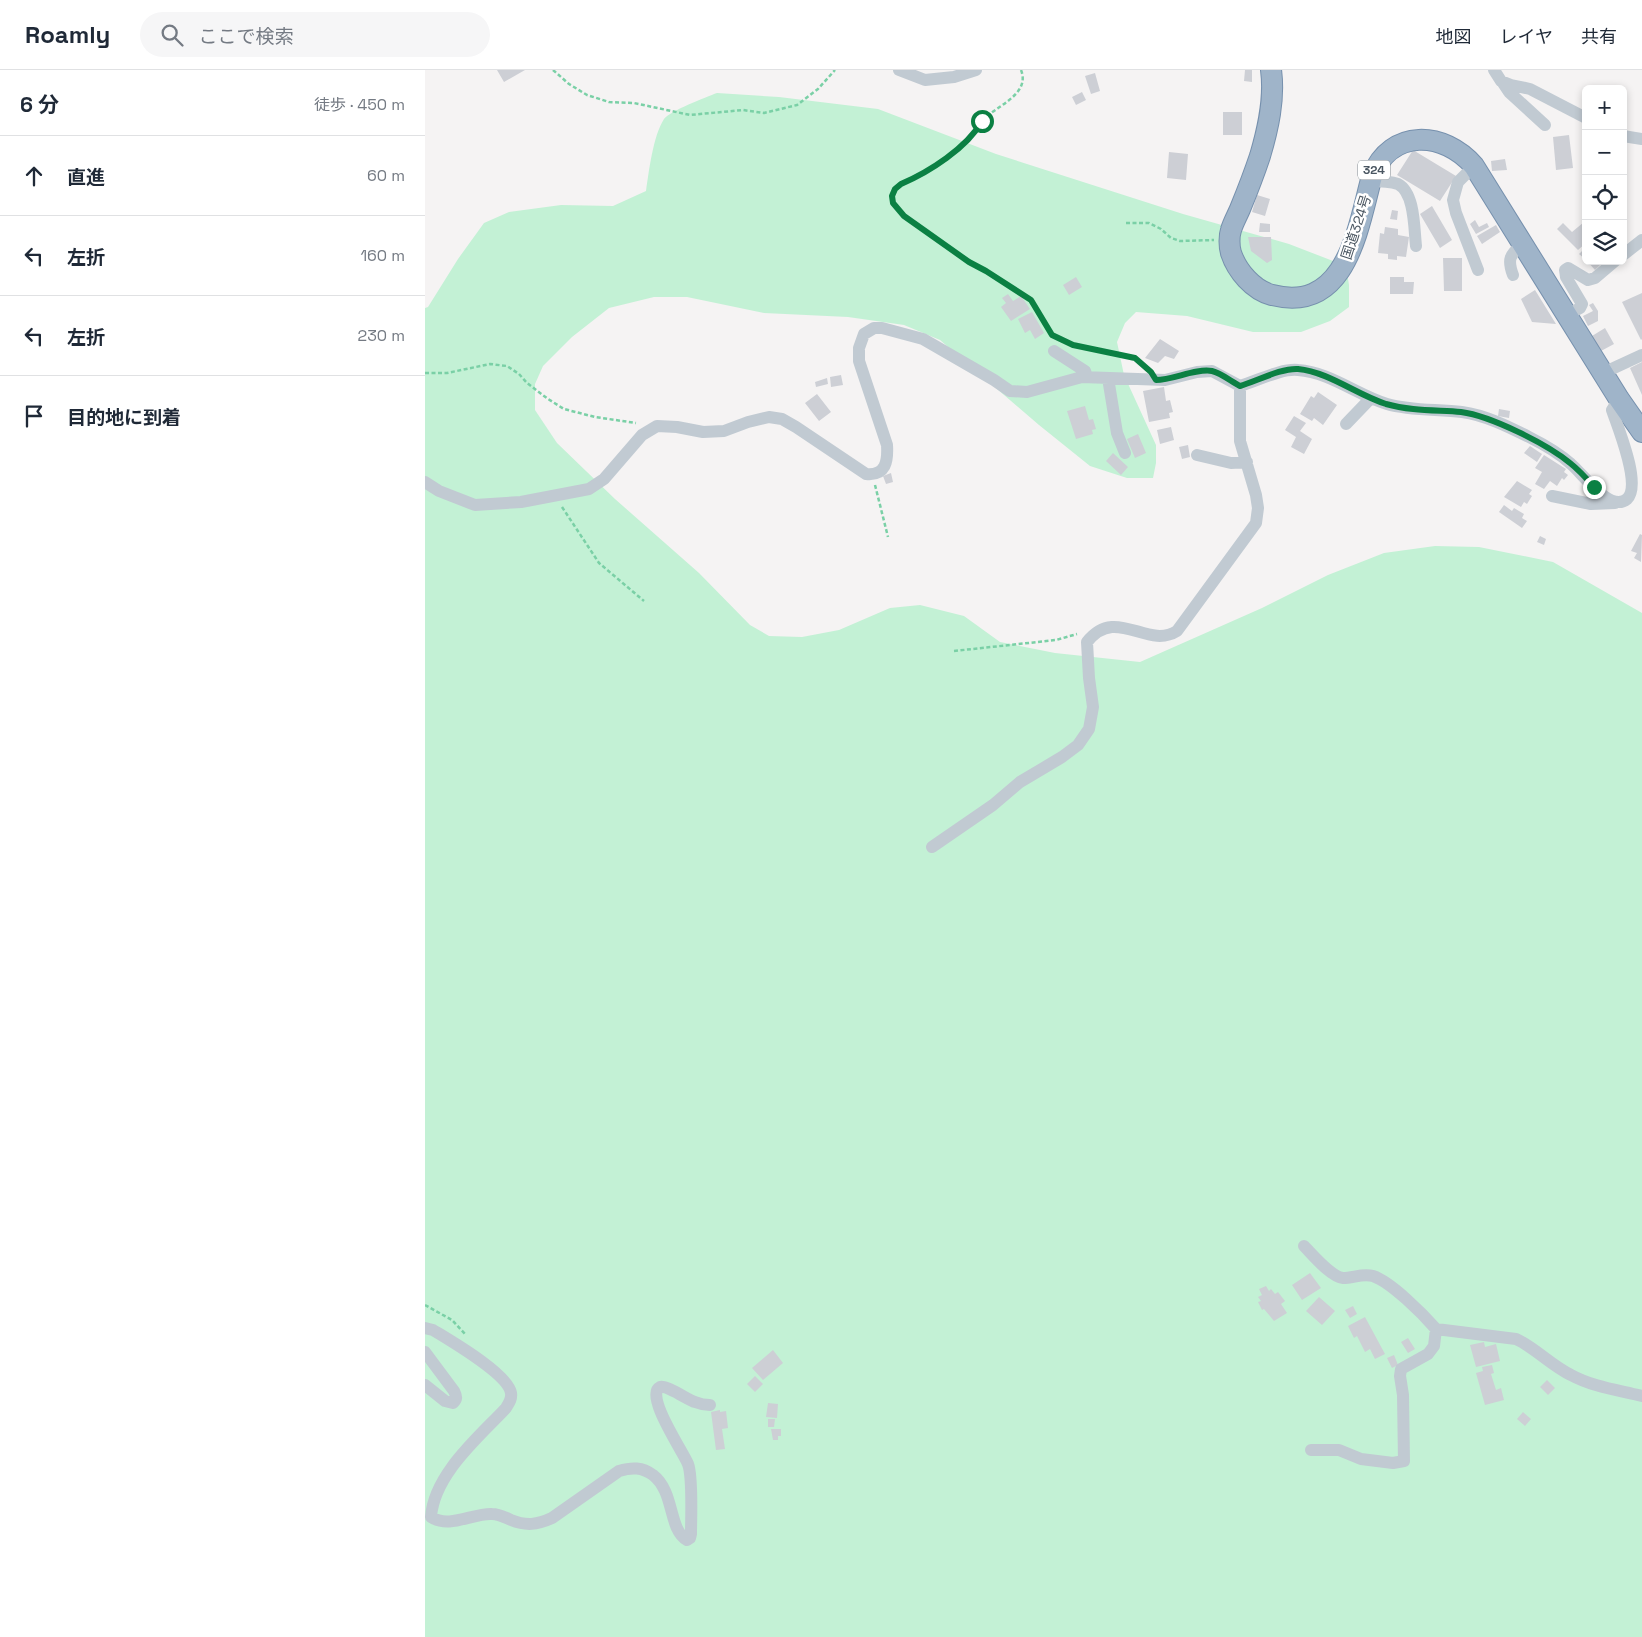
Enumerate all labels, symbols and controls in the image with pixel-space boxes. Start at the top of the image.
search box [140,12,490,57]
text: Roamly [25,19,110,50]
icon: search [158,21,186,49]
text: ここで検索 [198,24,293,49]
text: 地図 [1436,25,1472,48]
text: レイヤ [1500,25,1553,48]
text: 共有 [1581,25,1617,48]
map controls [1582,85,1627,265]
button: + [1582,85,1627,130]
text: 6 分 [20,91,59,118]
text: 徒歩 · 450 m [314,94,405,115]
route start [971,110,994,133]
button: − [1582,130,1627,175]
road number: 324 [1358,160,1390,180]
icon: ahead [20,162,48,190]
text: 直進 [67,165,105,190]
text: 60 m [367,165,405,186]
button: locate [1582,175,1627,220]
street label: 国道324号 [1337,192,1375,262]
button: layers [1582,220,1627,265]
icon: left [20,242,48,270]
text: 左折 [67,245,105,270]
text: 160 m [360,245,405,266]
icon: left [20,322,48,350]
text: 左折 [67,325,105,350]
text: 230 m [358,325,405,346]
icon: arrive [20,402,48,430]
text: 目的地に到着 [67,405,181,430]
route end [1583,476,1606,499]

